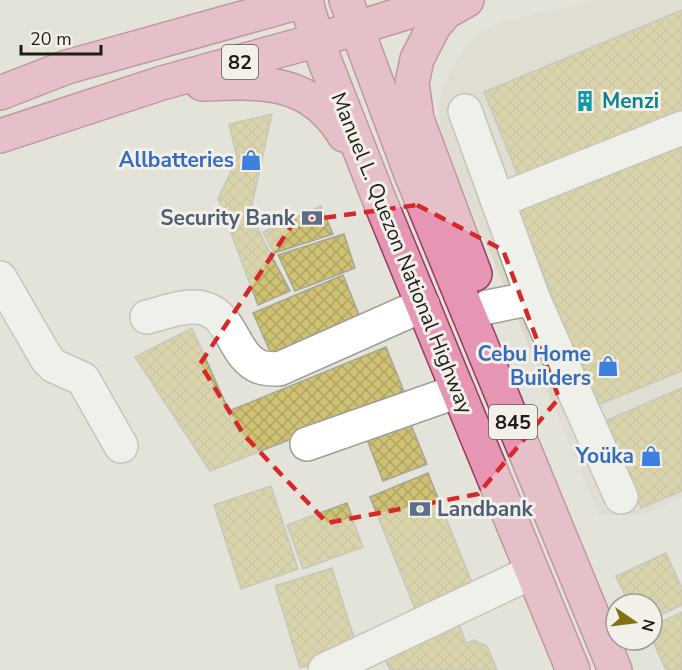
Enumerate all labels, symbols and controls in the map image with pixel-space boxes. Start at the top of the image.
scale bar [21,18,100,56]
text: 20 m [30,27,72,51]
road number: 82 [222,45,258,79]
place label: Menzi [602,87,659,115]
street label: Manuel L. Quezon National Highway [325,88,480,418]
building icon: Menzi [573,89,597,113]
place label: Allbatteries [119,146,234,174]
shop icon: Allbatteries [239,148,263,172]
place label: Security Bank [160,204,296,232]
bank icon: Security Bank [300,206,324,230]
place label: Cebu Home Builders [478,340,591,392]
shop icon: Cebu Home Builders [596,354,620,378]
road number: 845 [489,405,537,439]
place label: Yoüka [575,442,634,470]
shop icon: Yoüka [639,444,663,468]
place label: Landbank [437,495,534,523]
bank icon: Landbank [408,497,432,521]
north arrow [604,592,664,652]
text: N [635,617,660,634]

